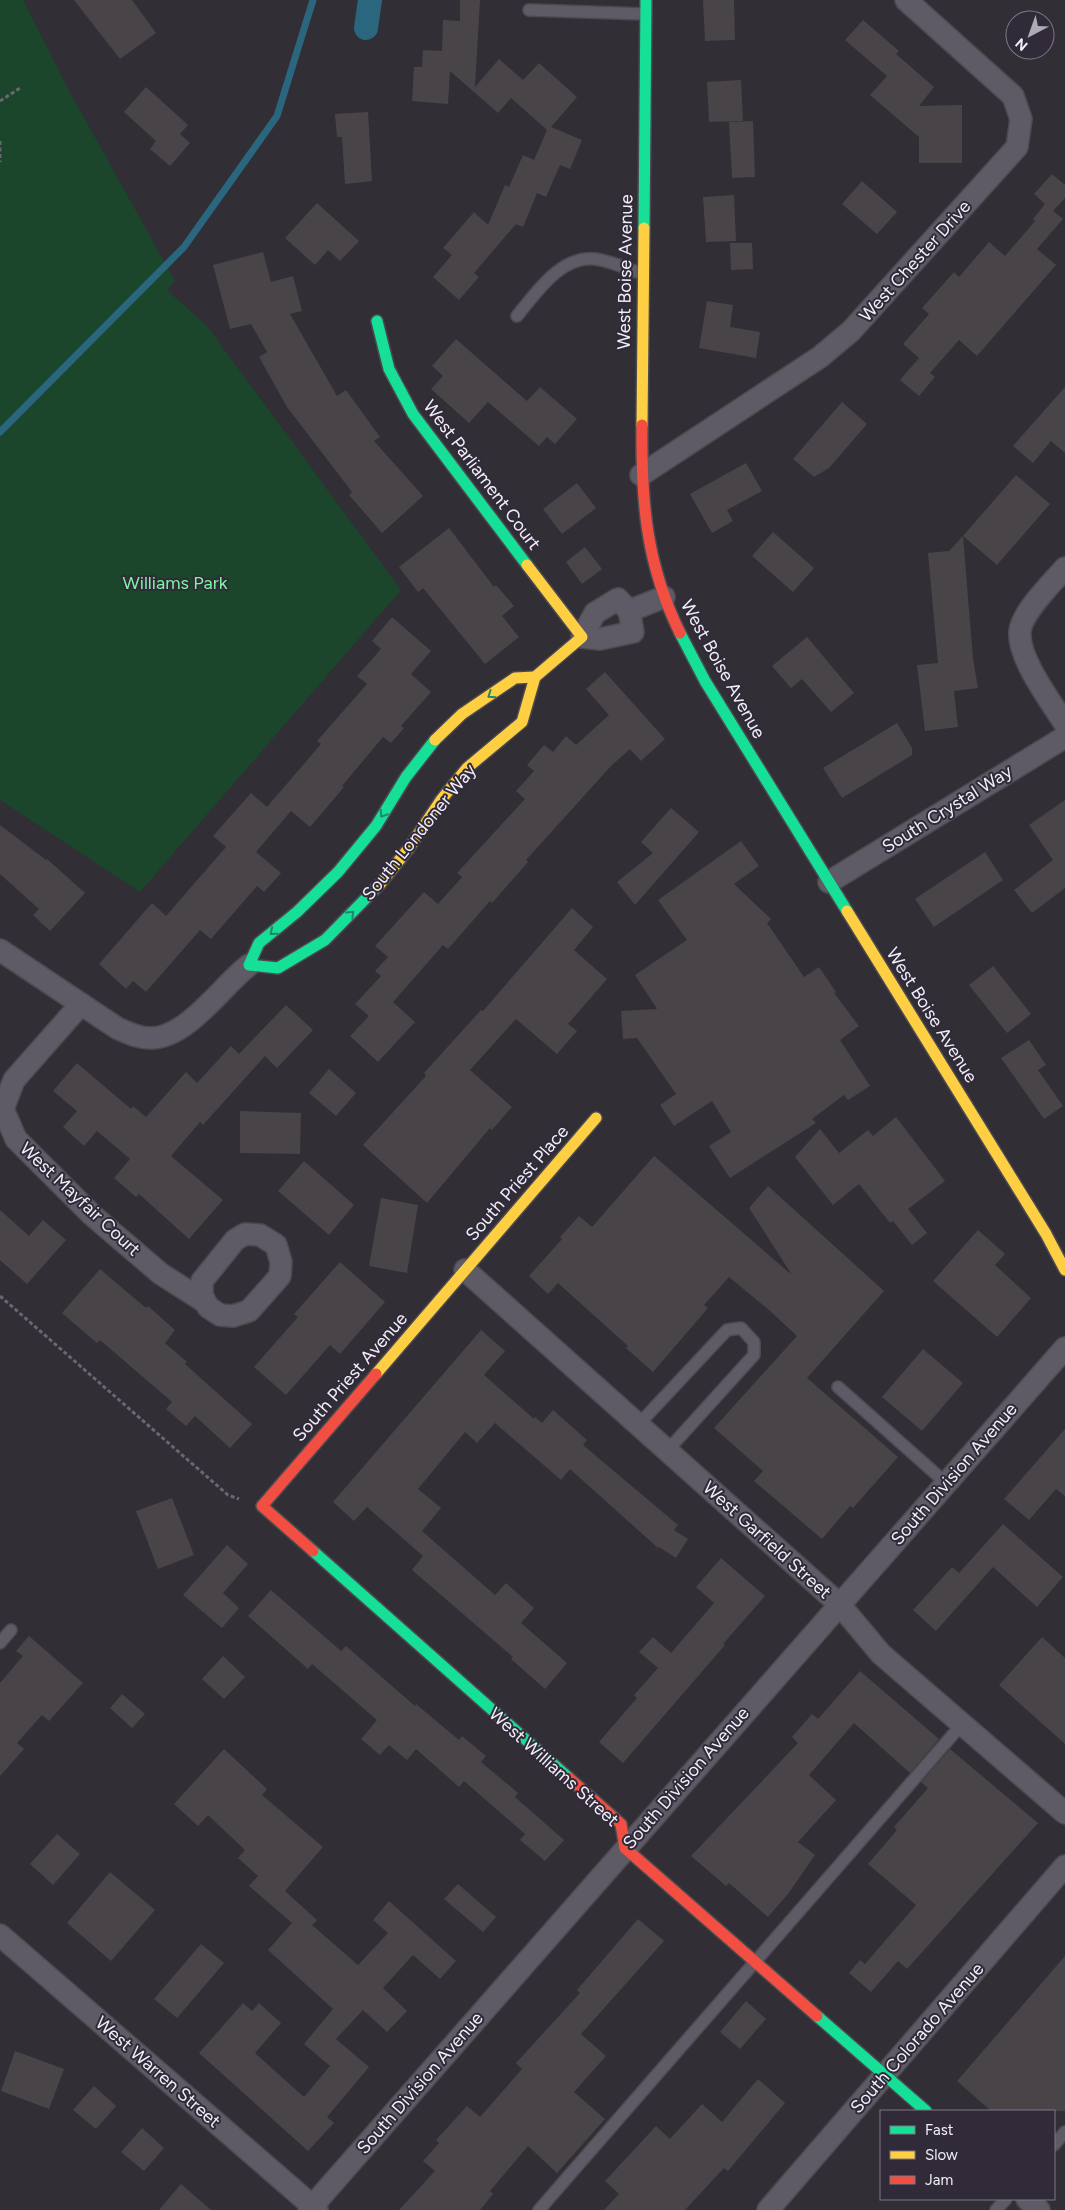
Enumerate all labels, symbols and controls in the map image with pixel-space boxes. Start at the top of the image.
north arrow [1005,10,1055,60]
text: N [1012,34,1031,54]
street label: West Boise Avenue [613,194,637,350]
street label: West Chester Drive [855,196,975,326]
street label: West Parliament Court [419,396,546,554]
park label: Williams Park [122,572,228,594]
street label: West Boise Avenue [676,596,770,742]
one-way arrow [487,689,497,698]
street label: South Londoner Way [357,759,481,905]
street label: South Crystal Way [878,760,1017,858]
one-way arrow [380,809,390,818]
one-way arrow [346,911,355,920]
one-way arrow [269,926,278,935]
street label: West Boise Avenue [882,943,983,1087]
street label: South Priest Place [461,1121,573,1245]
street label: West Mayfair Court [15,1138,145,1261]
street label: South Priest Avenue [288,1308,412,1446]
street label: South Division Avenue [886,1398,1022,1550]
street label: West Garfield Street [698,1477,836,1603]
street label: South Division Avenue [618,1702,754,1854]
street label: West Williams Street [484,1703,624,1831]
street label: South Colorado Avenue [846,1958,988,2118]
street label: South Division Avenue [352,2007,488,2159]
street label: West Warren Street [91,2012,225,2132]
legend [880,2110,1055,2200]
text: Fast [925,2121,954,2139]
text: Slow [925,2146,958,2164]
text: Jam [925,2171,953,2189]

